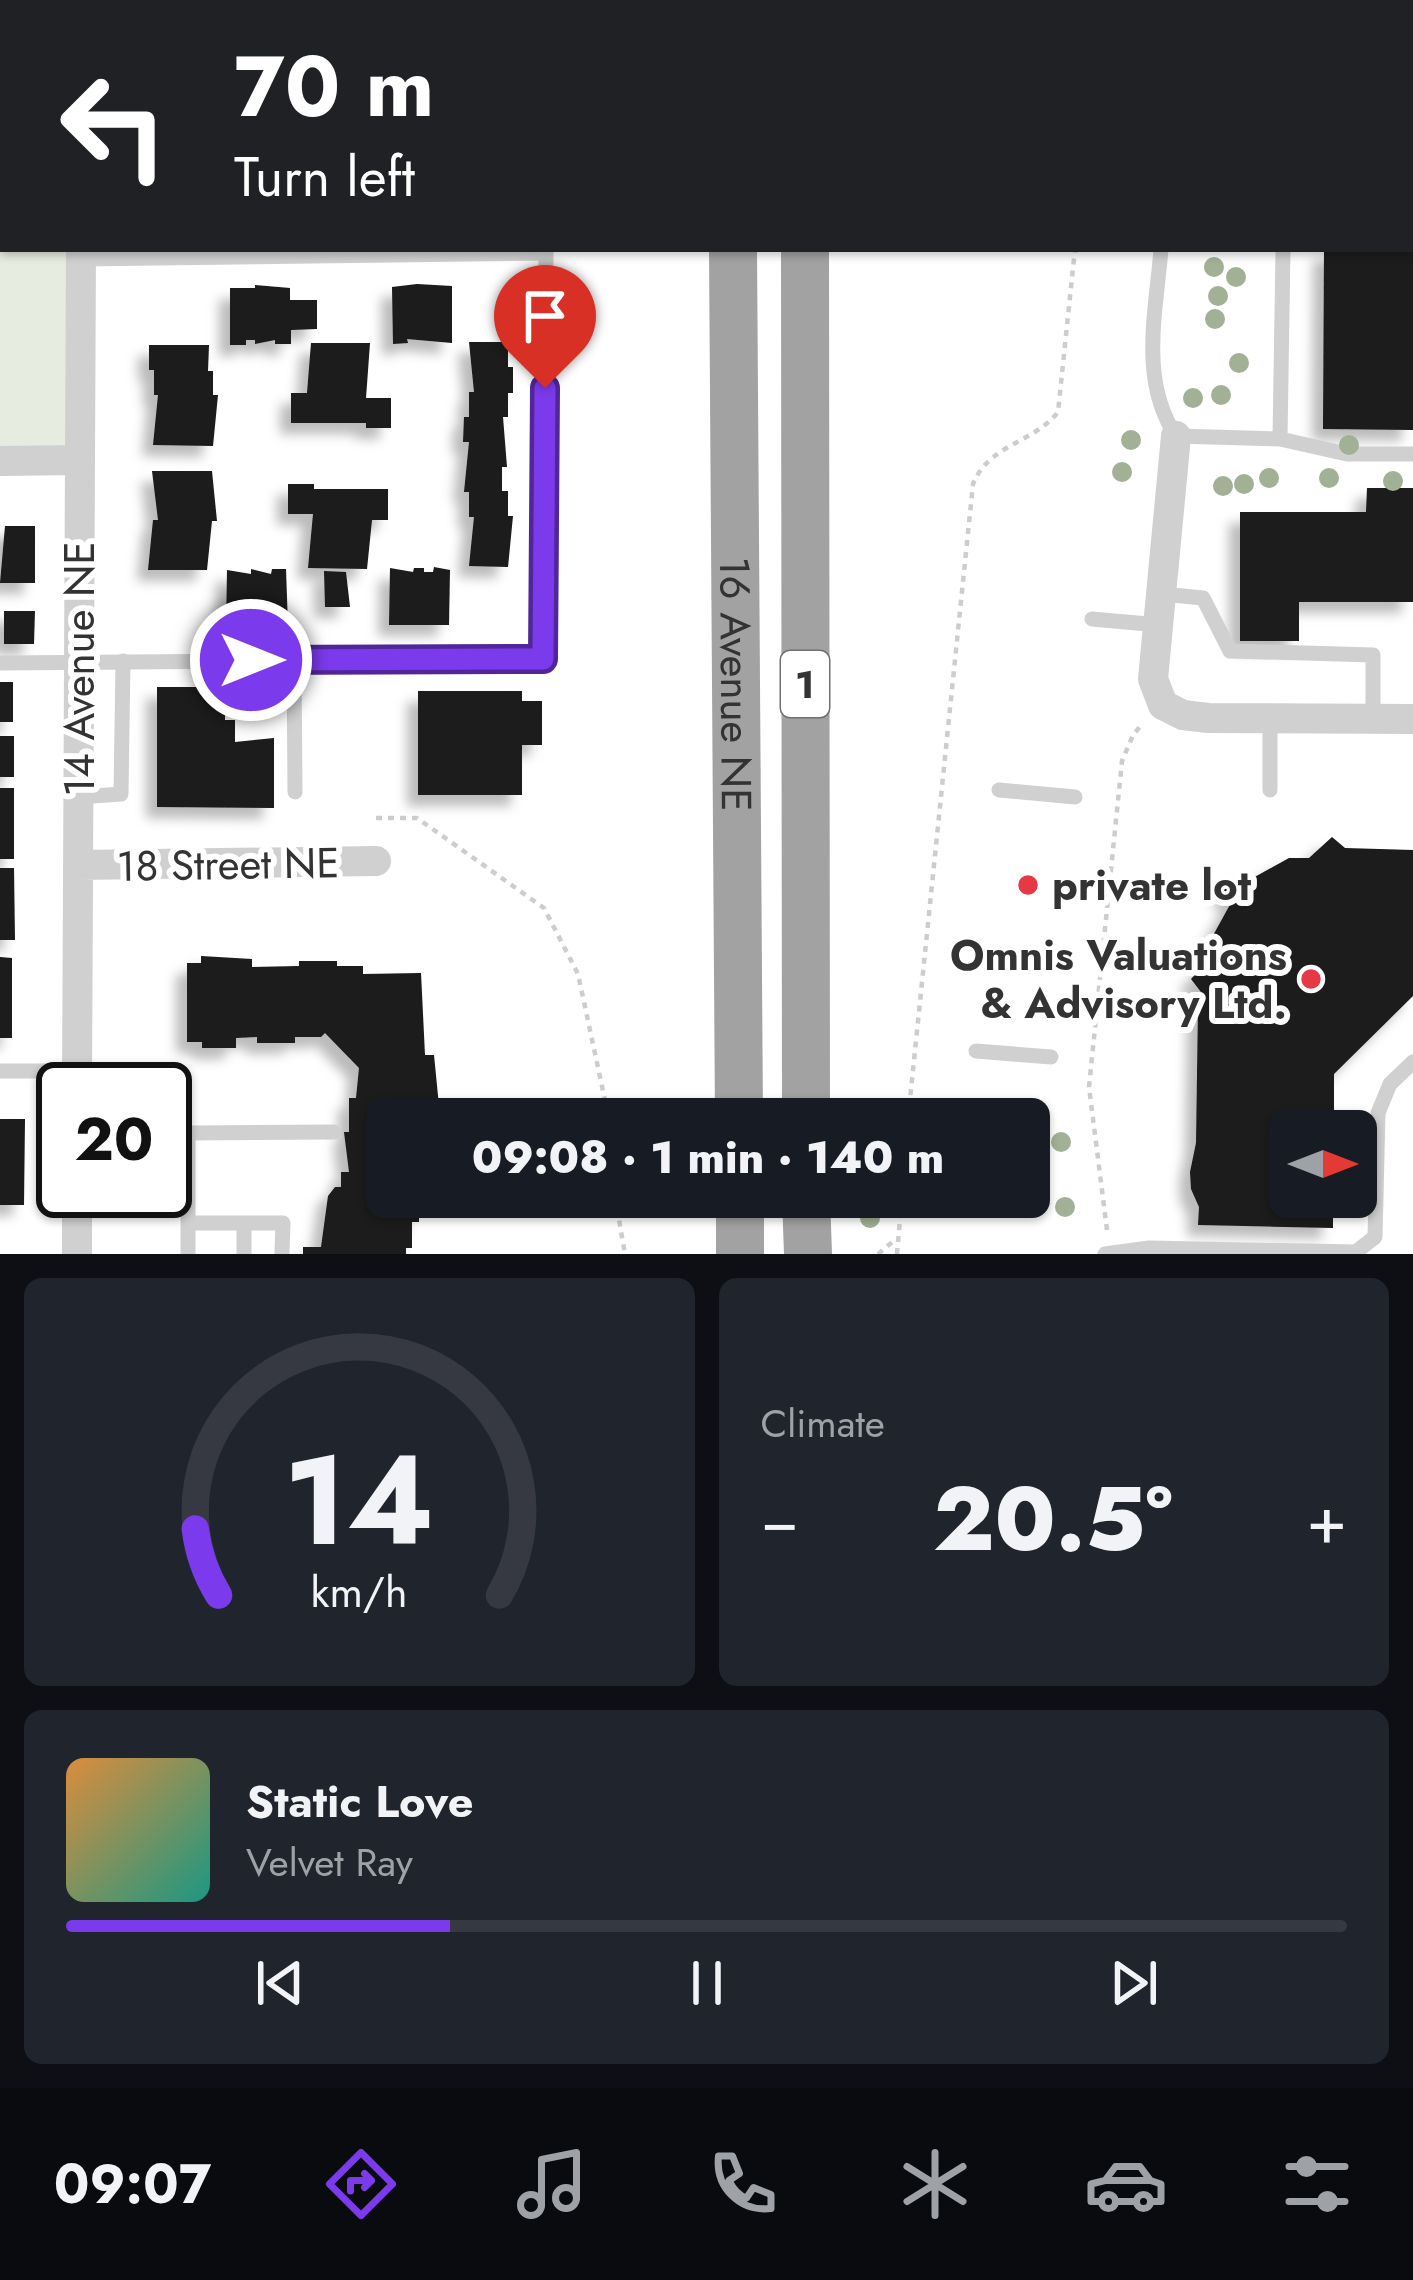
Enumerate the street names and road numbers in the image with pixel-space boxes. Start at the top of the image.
street label: 14 Avenue NE [49,541,110,797]
street label: 16 Avenue NE [704,556,767,812]
road number: 1 [781,651,829,717]
street label: 18 Street NE [116,832,340,897]

